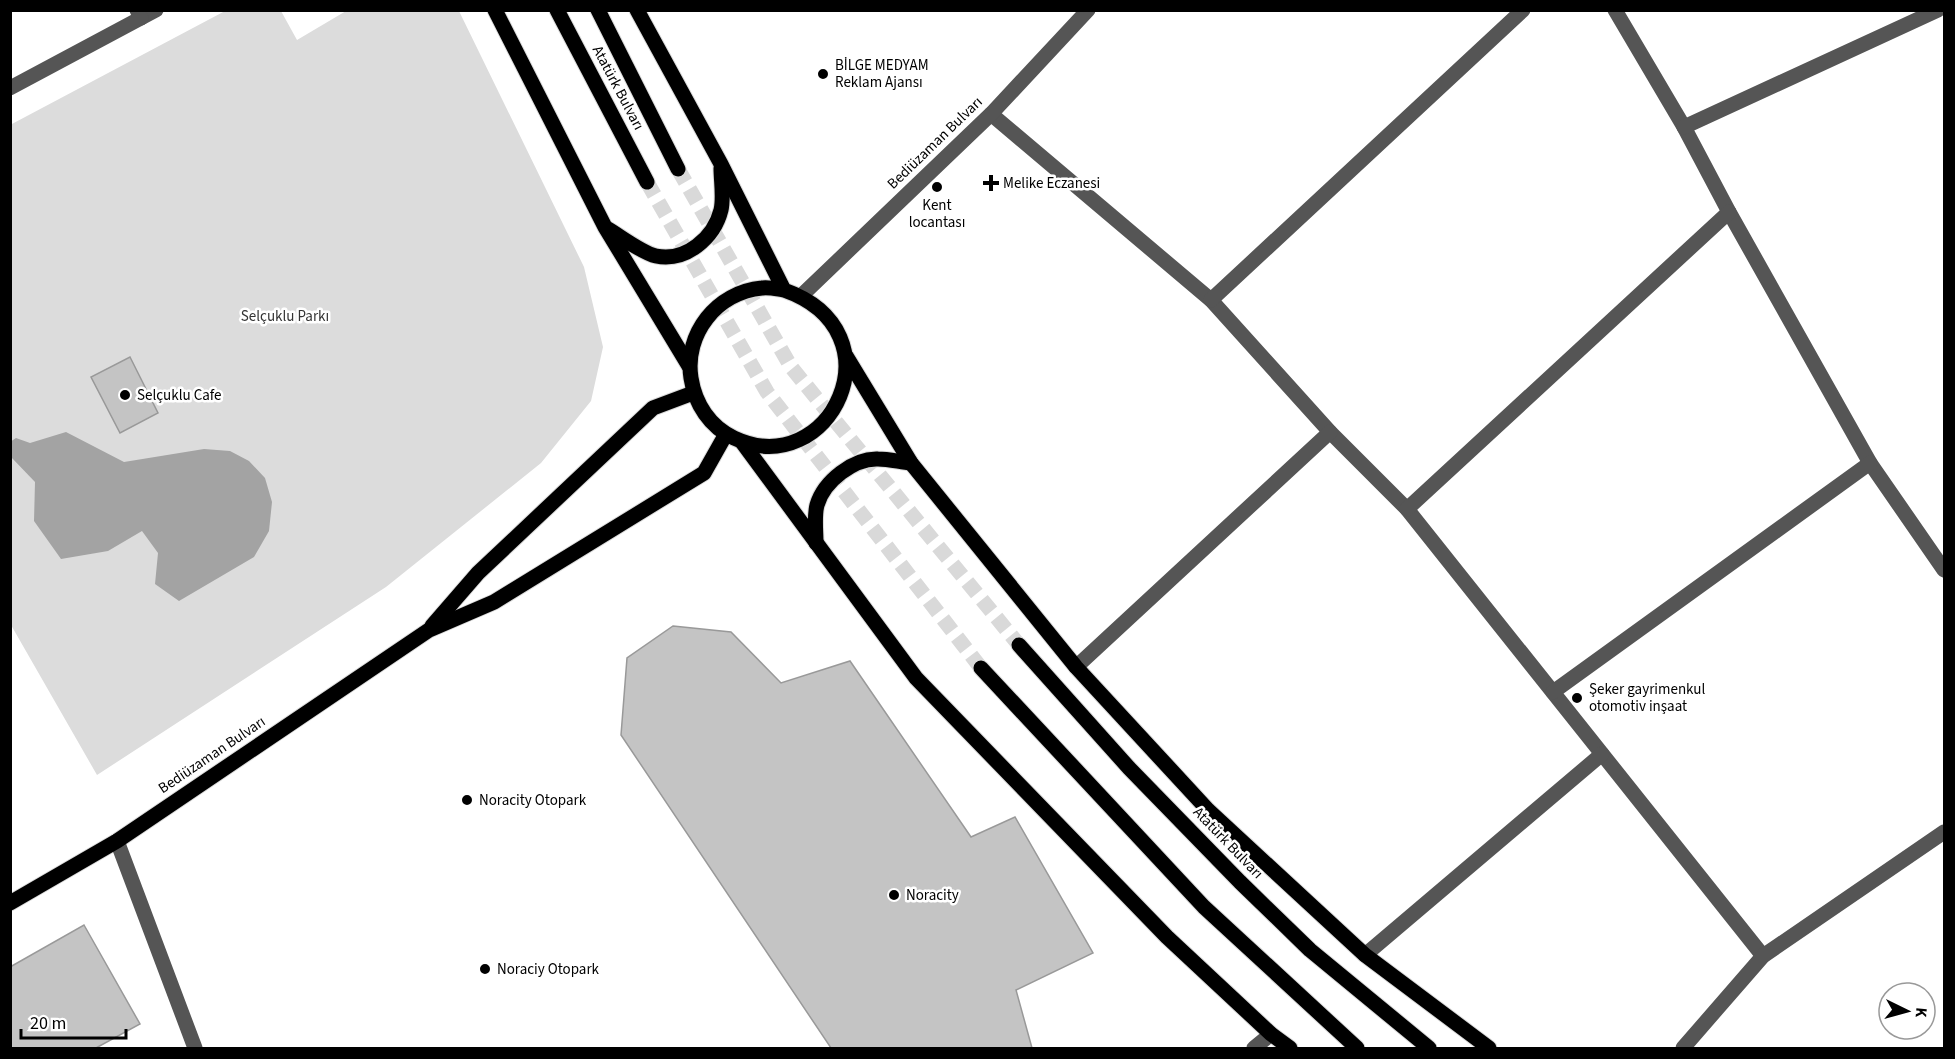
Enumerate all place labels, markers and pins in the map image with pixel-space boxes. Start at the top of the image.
place label: BİLGE MEDYAM Reklam Ajansı [835,55,929,93]
marker: BİLGE MEDYAM Reklam Ajansı [816,67,830,81]
place label: Melike Eczanesi [1003,173,1100,194]
marker: Melike Eczanesi [984,176,998,190]
marker: Kent locantası [930,180,944,194]
place label: Kent locantası [909,195,965,233]
place label: Selçuklu Cafe [137,385,221,406]
marker: Selçuklu Cafe [118,388,132,402]
place label: Şeker gayrimenkul otomotiv inşaat [1589,679,1705,717]
marker: Şeker gayrimenkul otomotiv inşaat [1570,691,1584,705]
place label: Noracity Otopark [479,790,587,811]
marker: Noracity Otopark [460,793,474,807]
place label: Noracity [906,885,959,906]
marker: Noracity [887,888,901,902]
place label: Noraciy Otopark [497,959,600,980]
marker: Noraciy Otopark [478,962,492,976]

